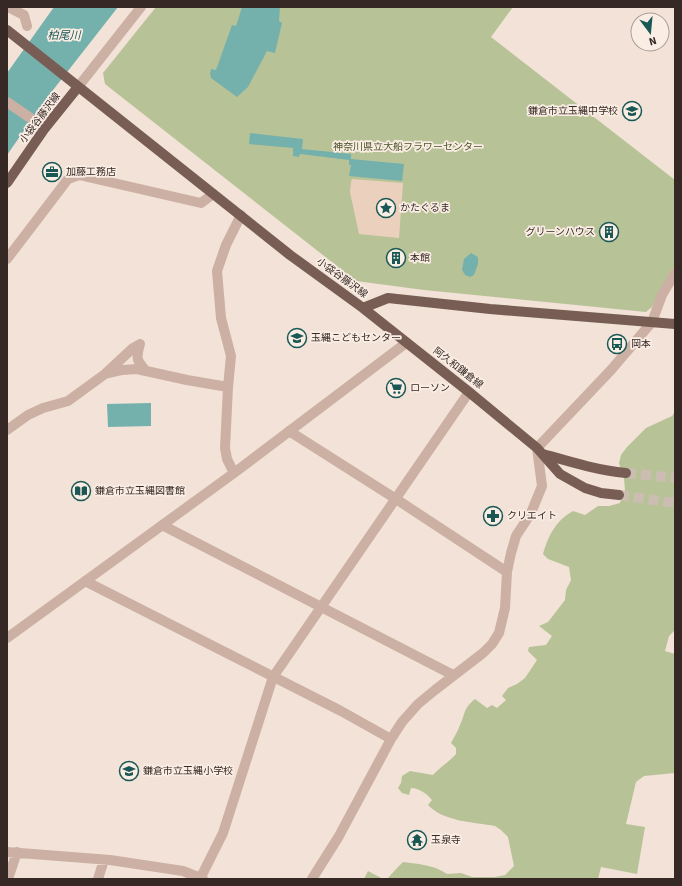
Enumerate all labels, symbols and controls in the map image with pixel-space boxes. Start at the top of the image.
north arrow [630,12,670,52]
water label: 柏尾川 [48,28,81,43]
text: N [647,33,658,49]
street label: 小袋谷藤沢線 [16,90,64,146]
school or university icon: 鎌倉市立玉縄中学校 [621,100,643,122]
place label: 鎌倉市立玉縄中学校 [528,104,618,118]
park label: 神奈川県立大船フラワーセンター [333,140,483,154]
office icon: 加藤工務店 [41,161,63,183]
place label: 加藤工務店 [66,165,116,179]
place icon: かたぐるま [375,197,397,219]
place label: かたぐるま [400,201,450,215]
building icon: グリーンハウス [598,221,620,243]
place label: グリーンハウス [526,225,595,239]
building icon: 本館 [385,247,407,269]
place label: 本館 [410,251,430,265]
street label: 小袋谷藤沢線 [314,255,370,301]
school or university icon: 玉縄こどもセンター [286,327,308,349]
place label: 玉縄こどもセンター [311,331,401,345]
bus stop icon: 岡本 [606,333,628,355]
place label: 岡本 [631,337,651,351]
street label: 阿久和鎌倉線 [430,344,486,392]
supermarket icon: ローソン [385,377,407,399]
place label: ローソン [410,381,450,395]
library icon: 鎌倉市立玉縄図書館 [70,480,92,502]
place label: 鎌倉市立玉縄図書館 [95,484,185,498]
pharmacy icon: クリエイト [482,505,504,527]
place label: クリエイト [507,509,557,523]
school or university icon: 鎌倉市立玉縄小学校 [118,760,140,782]
place label: 鎌倉市立玉縄小学校 [143,764,233,778]
temple icon: 玉泉寺 [406,829,428,851]
place label: 玉泉寺 [431,833,461,847]

